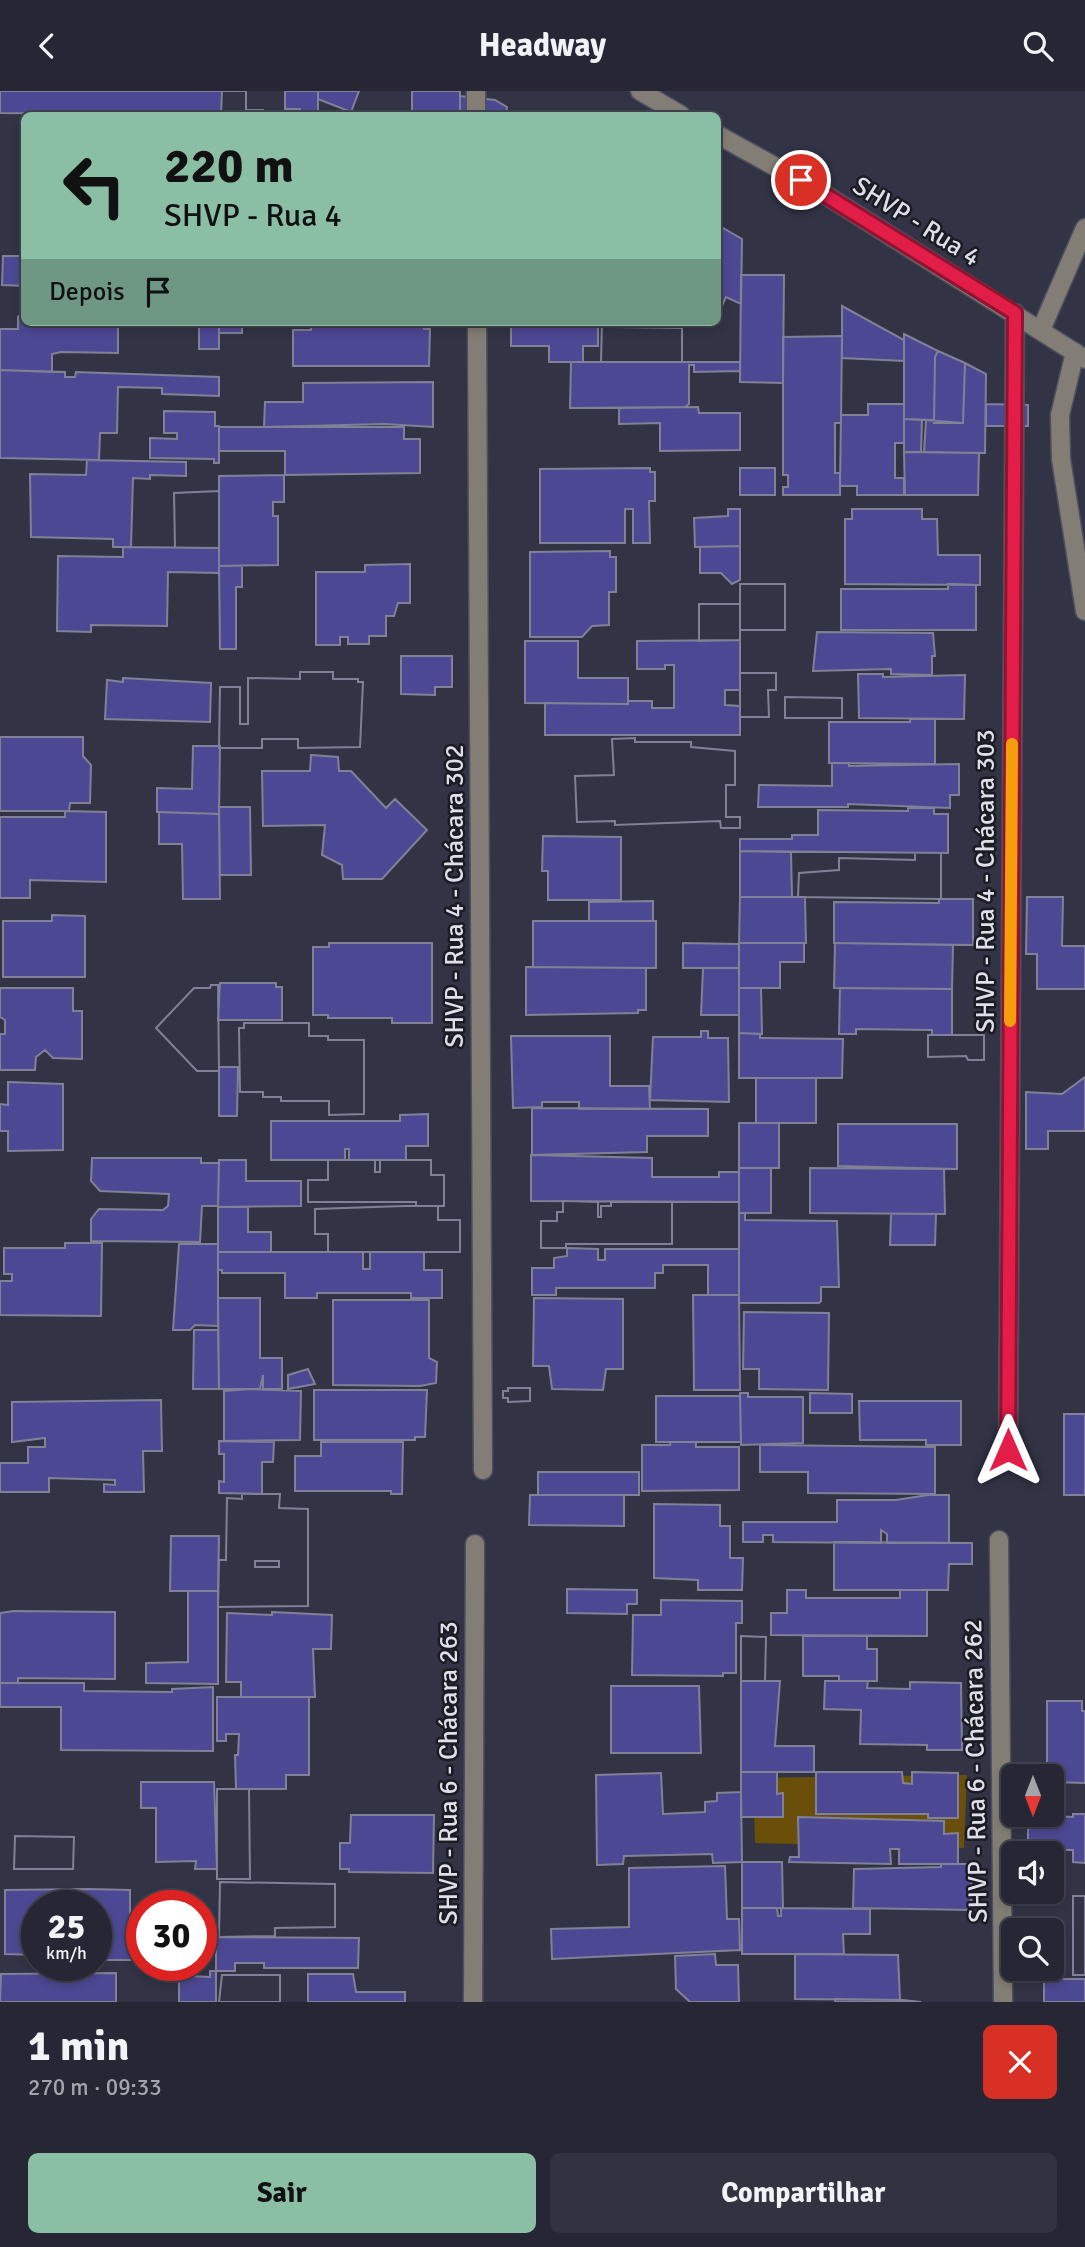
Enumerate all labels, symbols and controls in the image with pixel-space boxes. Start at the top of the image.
text: Headway [479,26,606,65]
icon: back [28,27,66,65]
icon: search [1019,27,1057,65]
text: 220 m [164,136,294,196]
icon: left [49,140,140,231]
pin [771,150,831,210]
icon: arrive [782,161,820,199]
street label: SHVP - Rua 4 [847,170,986,274]
text: SHVP - Rua 4 [164,196,342,235]
icon: arrive [139,273,177,311]
text: Depois [49,276,125,308]
street label: SHVP - Rua 4 - Chácara 303 [970,729,1002,1033]
street label: SHVP - Rua 4 - Chácara 302 [439,744,471,1048]
position arrow [971,1413,1045,1487]
street label: SHVP - Rua 6 - Chácara 262 [957,1619,995,1923]
street label: SHVP - Rua 6 - Chácara 263 [433,1621,465,1925]
north arrow [1001,1764,1064,1827]
map controls [1001,1764,1064,1981]
button: sound [1001,1841,1064,1904]
speed limit sign: 30 [126,1890,217,1981]
text: 25 [48,1905,85,1948]
button: search [1001,1918,1064,1981]
text: km/h [46,1942,87,1964]
text: 1 min [28,2021,129,2072]
button: close [983,2025,1057,2099]
text: 270 m · 09:33 [28,2073,162,2102]
button: Sair [28,2153,536,2233]
button: Compartilhar [550,2153,1057,2233]

